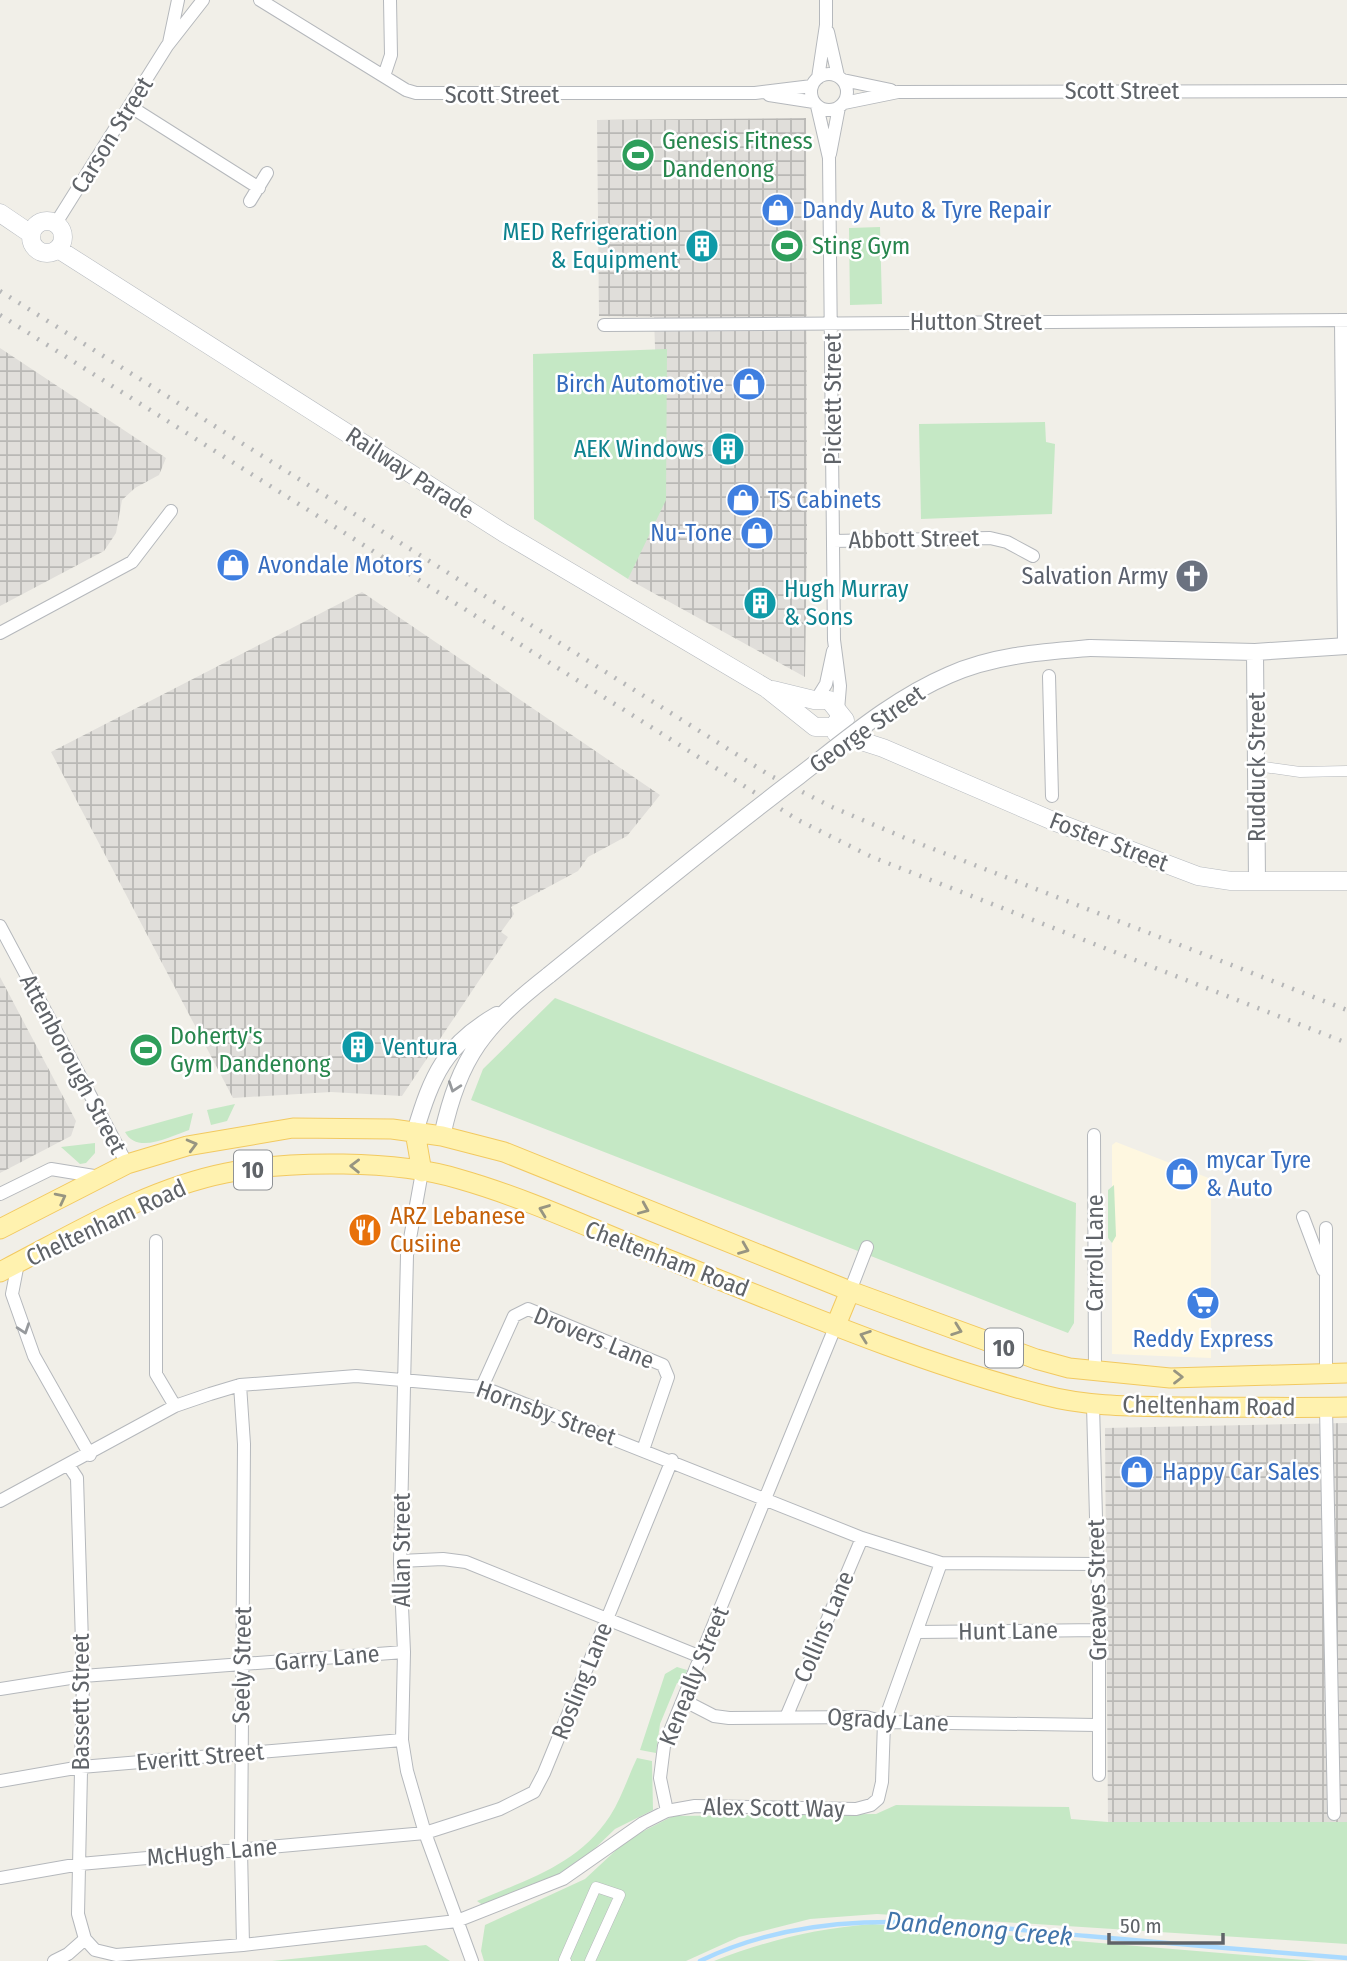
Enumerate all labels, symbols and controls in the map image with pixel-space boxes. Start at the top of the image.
street label: Carson Street [65,72,159,198]
street label: Scott Street [1065,77,1179,105]
street label: Scott Street [445,81,559,109]
place label: Genesis Fitness Dandenong [662,127,813,183]
sports icon: Genesis Fitness Dandenong [619,136,657,174]
shop icon: Dandy Auto & Tyre Repair [759,191,797,229]
place label: Dandy Auto & Tyre Repair [802,196,1052,224]
place label: MED Refrigeration & Equipment [502,218,678,274]
building icon: MED Refrigeration & Equipment [683,227,721,265]
sports icon: Sting Gym [768,227,806,265]
place label: Sting Gym [812,232,910,260]
street label: Hutton Street [910,308,1042,336]
street label: Pickett Street [819,333,847,465]
shop icon: Birch Automotive [730,365,768,403]
place label: Birch Automotive [556,370,724,398]
street label: Railway Parade [341,421,479,525]
building icon: AEK Windows [709,430,747,468]
place label: AEK Windows [574,435,704,463]
shop icon: TS Cabinets [724,481,762,519]
place label: TS Cabinets [768,486,881,514]
shop icon: Nu-Tone [738,514,776,552]
place label: Nu-Tone [650,519,732,547]
street label: Abbott Street [848,524,980,554]
shop icon: Avondale Motors [214,546,252,584]
place label: Avondale Motors [258,551,423,579]
church icon: Salvation Army [1173,557,1211,595]
place label: Salvation Army [1022,562,1168,590]
place label: Hugh Murray & Sons [784,575,909,631]
building icon: Hugh Murray & Sons [741,584,779,622]
street label: George Street [804,679,930,779]
street label: Rudduck Street [1243,692,1271,842]
street label: Foster Street [1046,807,1172,878]
street label: Attenborough Street [14,969,132,1159]
place label: Doherty's Gym Dandenong [170,1022,331,1078]
building icon: Ventura [339,1028,377,1066]
sports icon: Doherty's Gym Dandenong [127,1031,165,1069]
place label: Ventura [382,1033,458,1061]
one-way arrow [448,1080,462,1092]
one-way arrow [186,1139,198,1153]
place label: mycar Tyre & Auto [1206,1146,1311,1202]
road number: 10 [234,1150,272,1190]
shop icon: mycar Tyre & Auto [1163,1155,1201,1193]
one-way arrow [349,1158,359,1174]
street label: Cheltenham Road [22,1174,190,1272]
one-way arrow [53,1192,66,1206]
street label: Carroll Lane [1081,1194,1109,1312]
one-way arrow [637,1200,649,1214]
place label: ARZ Lebanese Cusiine [390,1202,525,1258]
one-way arrow [539,1205,551,1219]
restaurant icon: ARZ Lebanese Cusiine [346,1211,384,1249]
street label: Cheltenham Road [581,1215,753,1303]
one-way arrow [738,1241,750,1255]
supermarket icon: Reddy Express [1184,1284,1222,1322]
street label: Drovers Lane [530,1301,658,1375]
one-way arrow [16,1322,30,1334]
one-way arrow [950,1322,962,1336]
place label: Reddy Express [1133,1325,1274,1353]
road number: 10 [985,1329,1023,1368]
one-way arrow [859,1330,871,1344]
one-way arrow [1173,1369,1183,1385]
street label: Hornsby Street [472,1375,620,1451]
street label: Cheltenham Road [1122,1390,1296,1422]
shop icon: Happy Car Sales [1118,1453,1156,1491]
place label: Happy Car Sales [1162,1458,1320,1486]
street label: Allan Street [388,1493,416,1607]
street label: Greaves Street [1082,1519,1112,1661]
street label: Collins Lane [788,1567,860,1687]
street label: Keneally Street [653,1602,735,1750]
street label: Seely Street [227,1606,257,1724]
street label: Hunt Lane [958,1616,1058,1646]
street label: Rosling Lane [546,1618,618,1744]
street label: Bassett Street [67,1633,95,1771]
street label: Garry Lane [273,1639,381,1677]
street label: Ogrady Lane [827,1703,949,1737]
street label: Everitt Street [135,1737,265,1777]
street label: Alex Scott Way [703,1793,845,1823]
street label: McHugh Lane [146,1832,278,1872]
scale bar [1109,1902,1223,1946]
water label: Dandenong Creek [884,1905,1074,1953]
text: 50 m [1120,1913,1162,1939]

